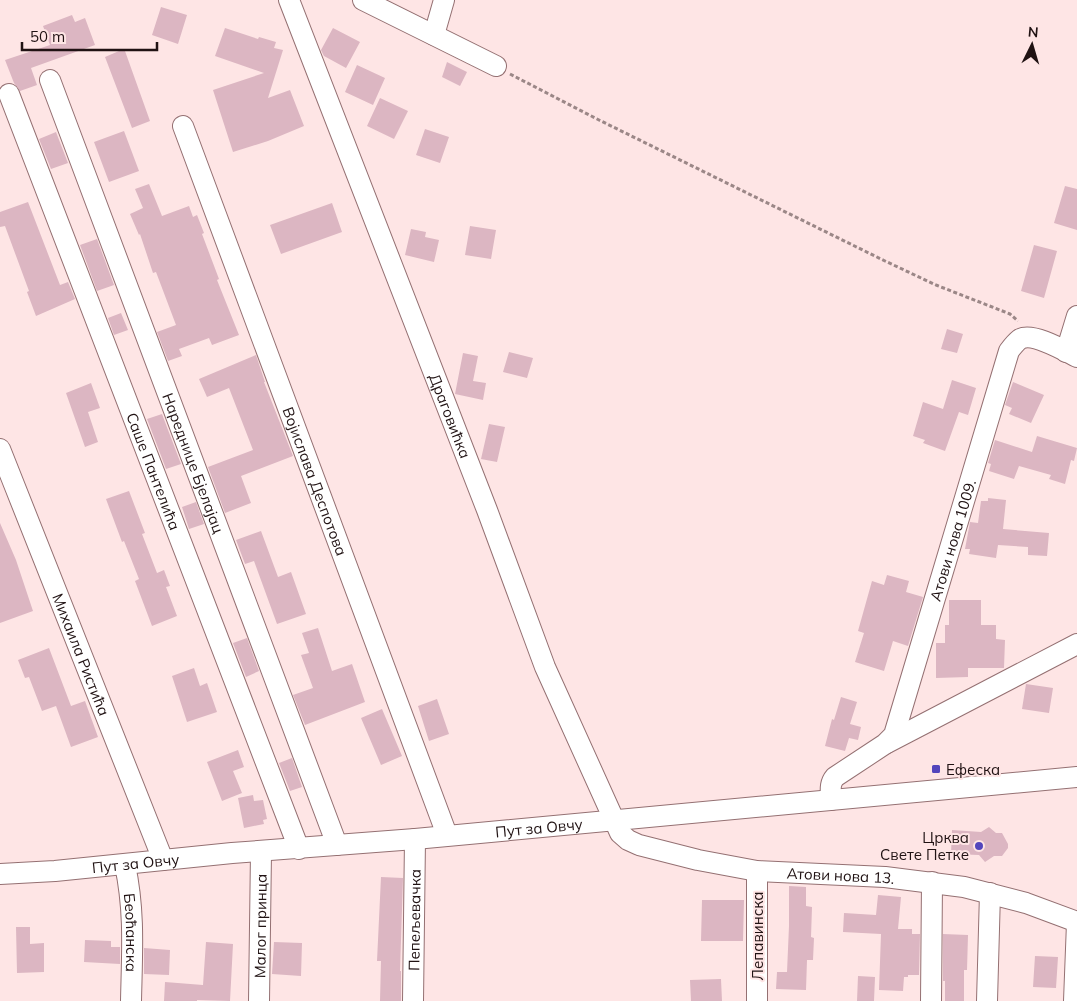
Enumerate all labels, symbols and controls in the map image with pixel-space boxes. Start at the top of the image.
scale bar [22,20,158,52]
north arrow [1007,20,1057,70]
text: N [1027,23,1039,41]
text: 50 m [30,27,65,46]
street label: Драговићка [425,371,475,461]
street label: Нареднице Бјелајац [159,390,229,536]
street label: Војислава Деспотова [279,404,352,558]
street label: Саше Пантелића [123,410,185,533]
street label: Атови нова 1009. [925,477,980,603]
street label: Михаила Ристића [49,591,114,718]
place label: Ефеска [946,760,1000,779]
marker: Ефеска [930,763,942,775]
street label: Пут за Овчу [494,814,583,841]
place label: Црква Свете Петке [880,828,969,864]
marker: Црква Свете Петке [973,840,985,852]
street label: Пут за Овчу [91,849,180,877]
street label: Атови нова 13. [786,863,896,888]
street label: Пепељевачка [404,869,424,971]
street label: Малог принца [250,874,270,978]
street label: Беоћанска [120,892,142,972]
street label: Лепавинска [748,892,767,980]

